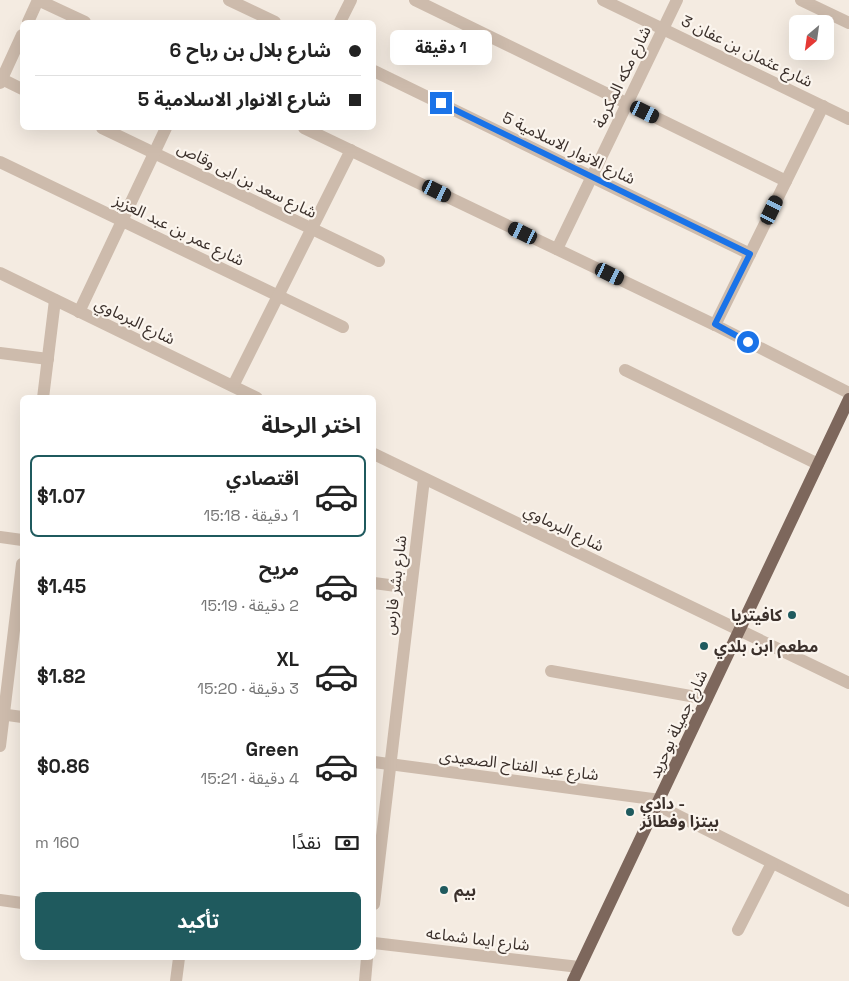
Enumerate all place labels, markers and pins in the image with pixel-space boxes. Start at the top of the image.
place label: كافيتريا [731,605,783,626]
marker: كافيتريا [786,609,798,621]
place label: مطعم ابن بلدي [714,636,818,659]
marker: مطعم ابن بلدي [698,640,710,652]
place label: دادي - بيتزا وفطائر [639,793,719,832]
marker: دادي - بيتزا وفطائر [624,806,636,818]
place label: بيم [454,880,476,903]
marker: بيم [438,884,450,896]

